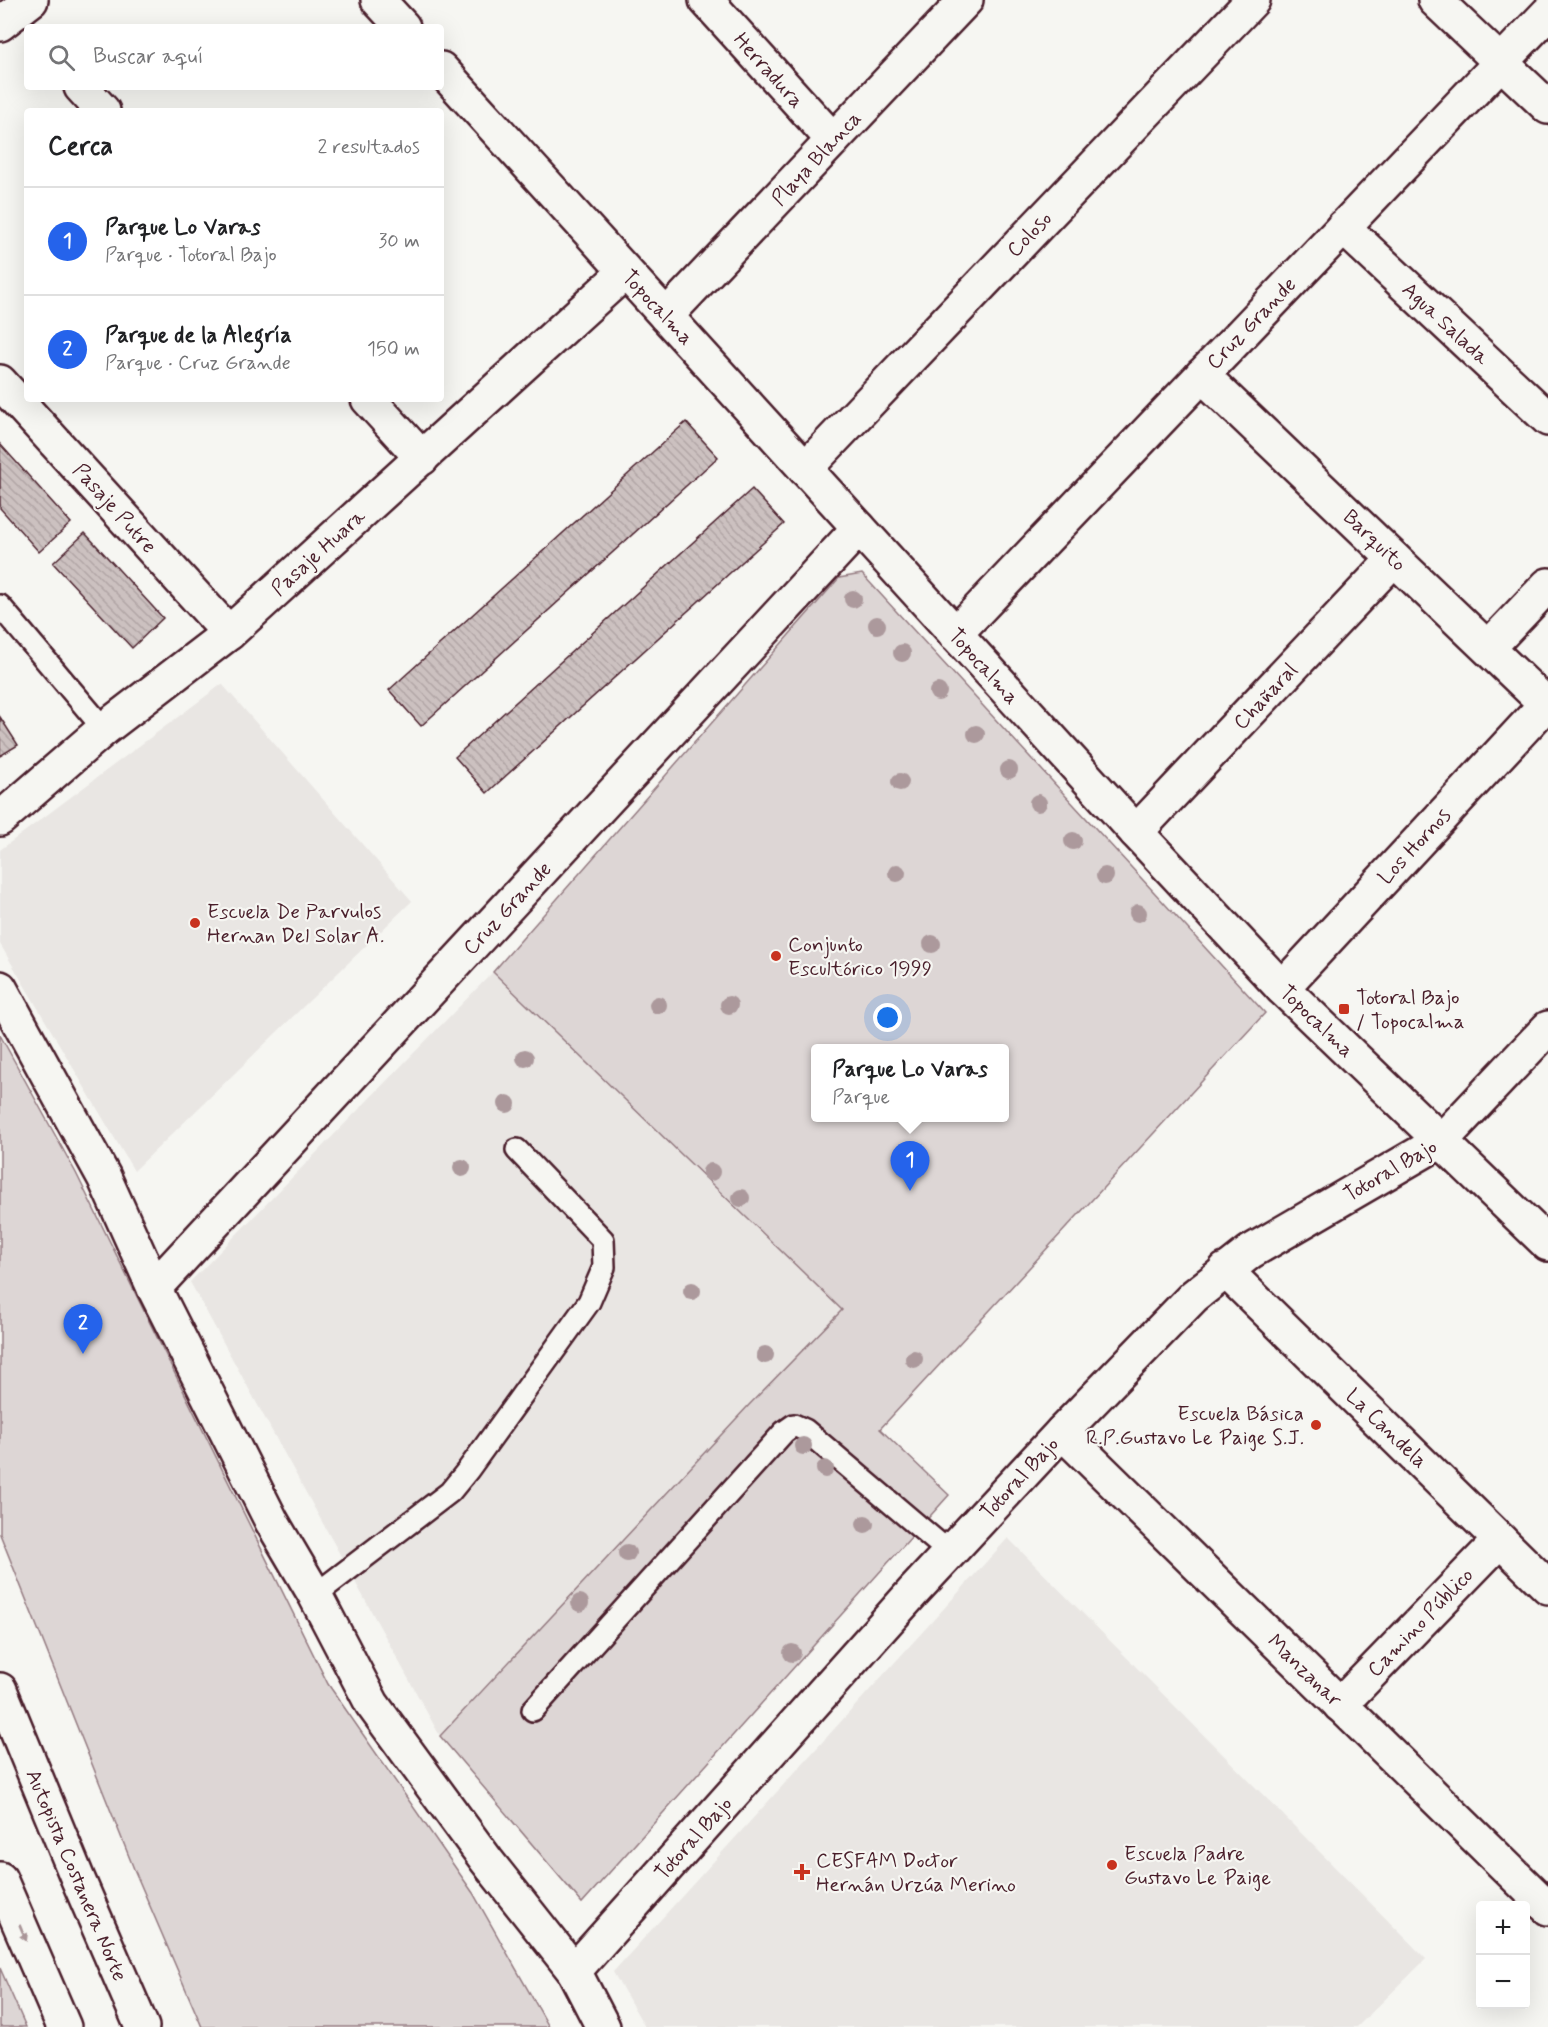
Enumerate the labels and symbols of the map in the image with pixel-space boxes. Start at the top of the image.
street label: Herradura [727,27,810,115]
street label: Playa Blanca [766,105,868,212]
street label: Coloso [1001,206,1059,264]
street label: Topocalma [615,264,699,351]
street label: Cruz Grande [1201,271,1303,376]
street label: Agua Salada [1396,276,1495,372]
street label: Pasaje Putre [66,457,162,560]
street label: Pasaje Huara [265,503,372,603]
street label: Barquito [1336,503,1412,578]
street label: Topocalma [942,622,1025,711]
street label: Chañaral [1227,657,1304,736]
street label: Los Hornos [1372,802,1457,891]
street label: Cruz Grande [457,856,558,962]
place label: Escuela De Parvulos Hernan Del Solar A. [207,898,384,950]
marker: Escuela De Parvulos Hernan Del Solar A. [188,916,202,930]
place label: Conjunto Escultórico 1999 [788,931,932,983]
marker: Conjunto Escultórico 1999 [769,949,783,963]
street label: Topocalma [1273,979,1360,1064]
place label: Totoral Bajo / Topocalma [1356,984,1465,1036]
marker: Totoral Bajo / Topocalma [1337,1002,1351,1016]
your location [873,1003,902,1032]
street label: Totoral Bajo [1339,1133,1442,1209]
pin: 1 [890,1142,930,1191]
pin: 2 [64,1304,103,1354]
street label: La Candela [1339,1383,1433,1475]
place label: Escuela Básica R.P.Gustavo Le Paige S.J. [1086,1400,1304,1452]
marker: Escuela Básica R.P.Gustavo Le Paige S.J. [1309,1418,1323,1432]
street label: Totoral Bajo [974,1431,1065,1526]
street label: Camino Público [1361,1562,1480,1683]
street label: Manzanar [1261,1628,1348,1714]
street label: Autopista Costanera Norte [19,1765,133,1986]
street label: Totoral Bajo [649,1791,739,1887]
place label: Escuela Padre Gustavo Le Paige [1124,1840,1271,1892]
place label: CESFAM Doctor Hernán Urzúa Merino [816,1847,1016,1899]
marker: Escuela Padre Gustavo Le Paige [1105,1858,1119,1872]
marker: CESFAM Doctor Hernán Urzúa Merino [793,1863,811,1881]
one-way arrow [18,1924,27,1941]

